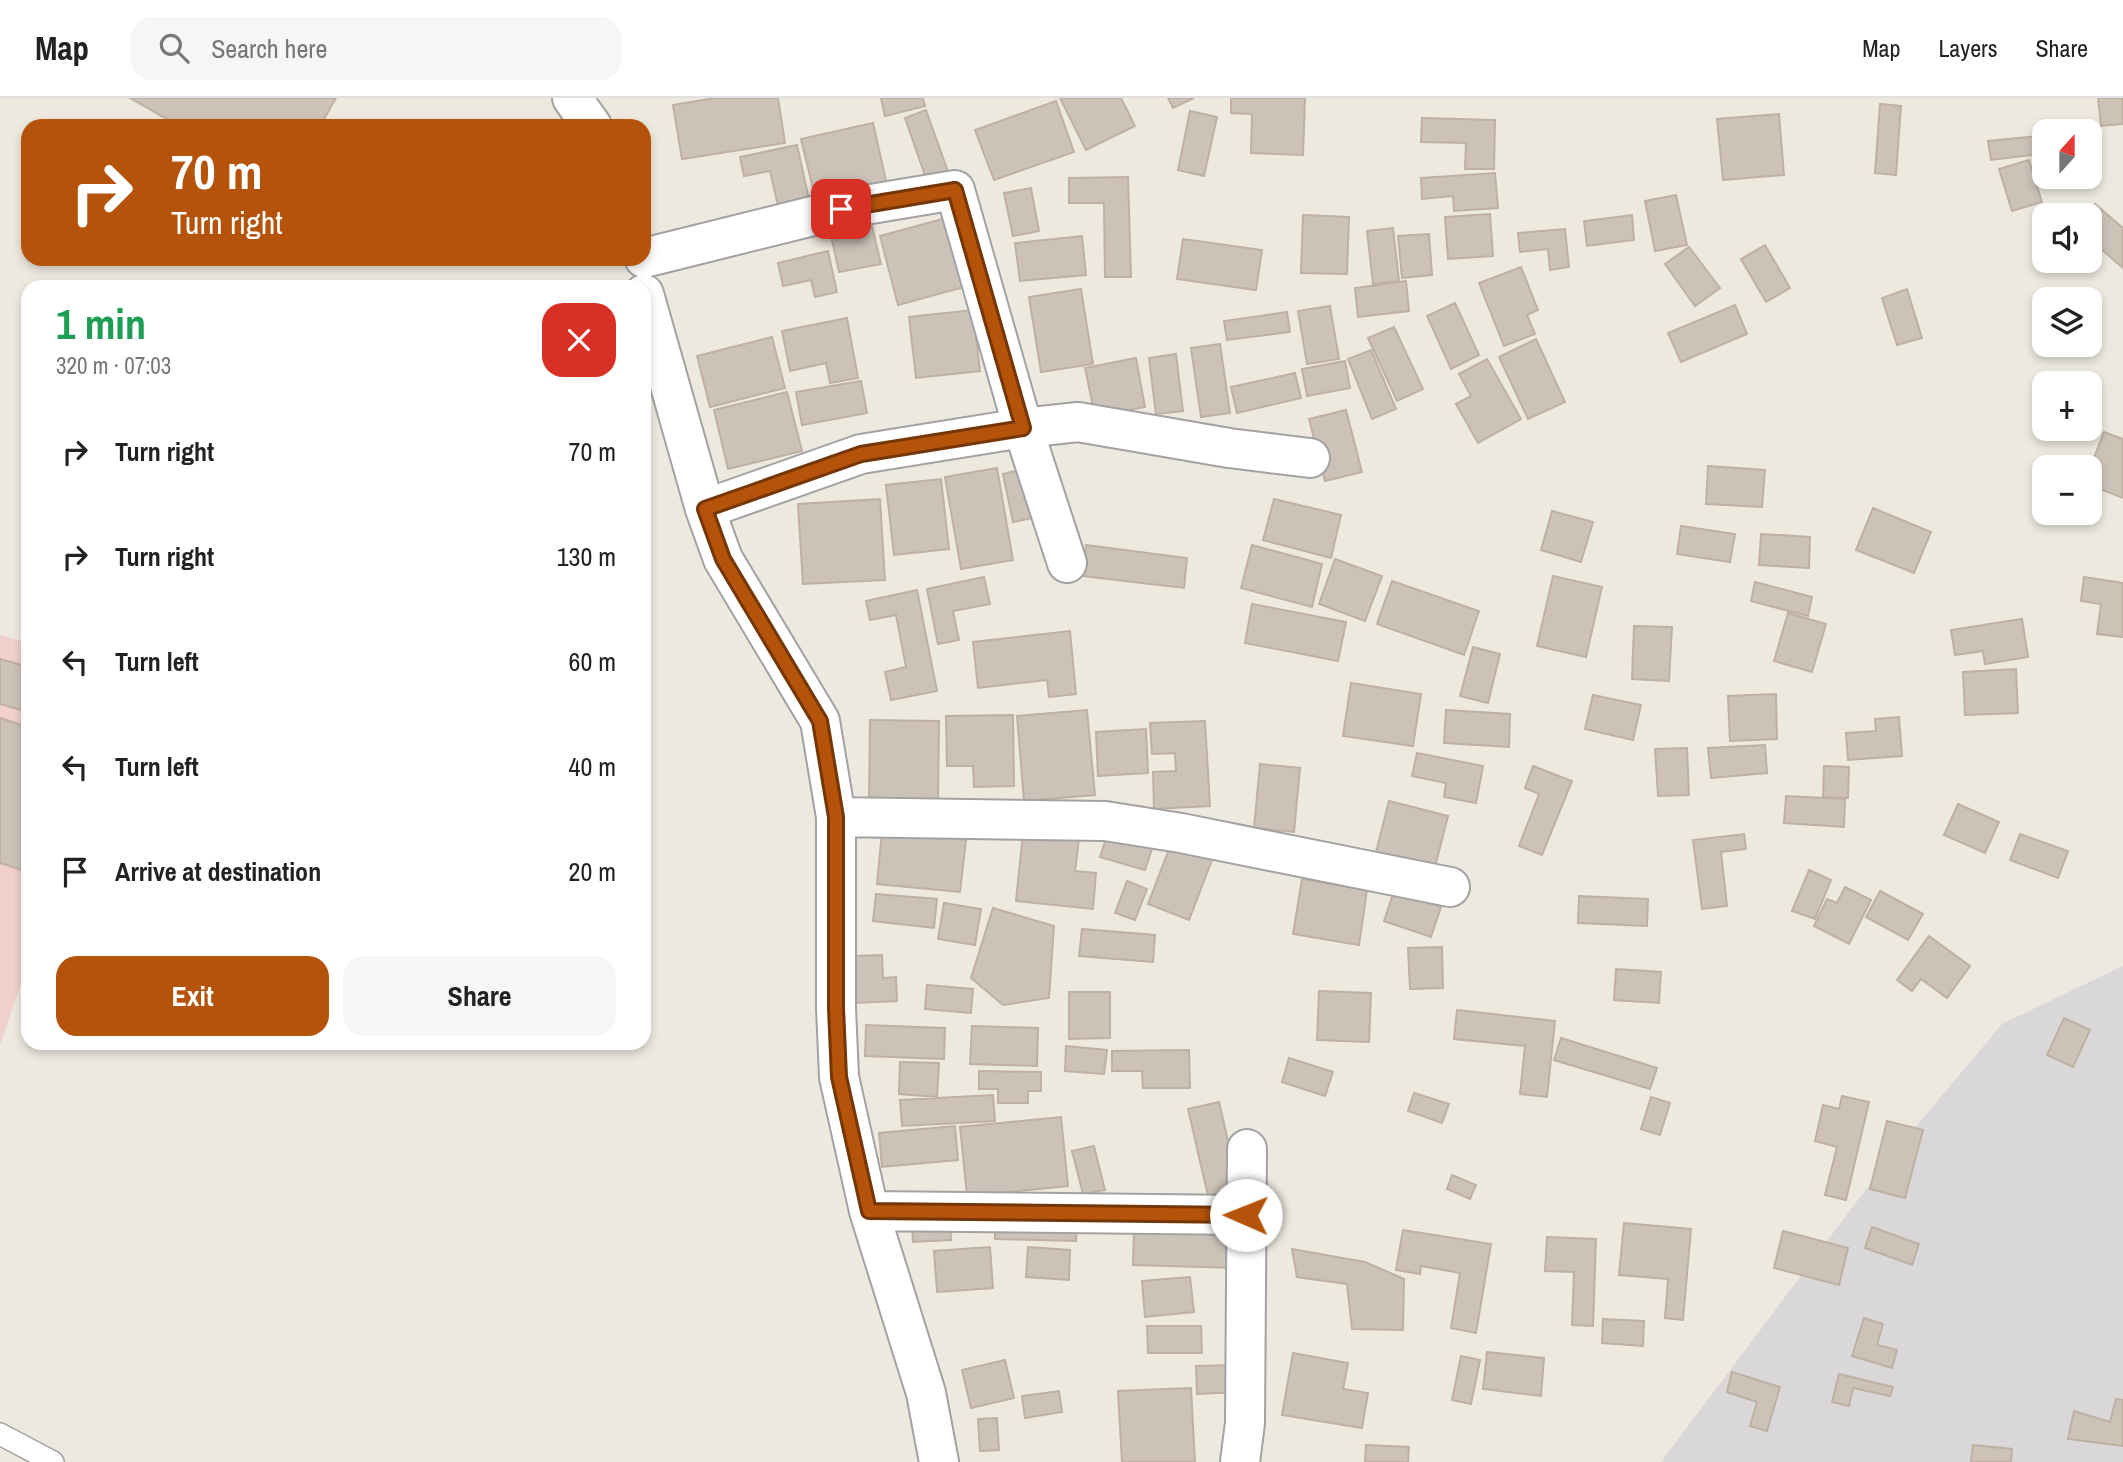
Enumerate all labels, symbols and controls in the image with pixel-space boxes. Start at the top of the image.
search box [131,17,621,80]
text: Map [35,26,89,70]
icon: search [155,29,193,67]
text: Search here [211,31,327,66]
text: Map [1862,32,1900,64]
text: Layers [1938,32,1997,64]
text: Share [2035,32,2088,64]
north arrow [2032,119,2102,189]
map controls [2032,119,2102,525]
text: 70 m [171,138,263,204]
icon: right [56,147,147,238]
pin [811,179,871,239]
icon: arrive [822,190,860,228]
text: Turn right [171,201,283,244]
button: sound [2032,203,2102,273]
button: layers [2032,287,2102,357]
text: 1 min [56,296,146,352]
button: close [542,303,616,377]
text: 320 m · 07:03 [56,350,171,381]
button: + [2032,371,2102,441]
icon: right [56,433,94,471]
text: Turn right [115,434,214,469]
text: 70 m [569,434,616,469]
button: − [2032,455,2102,525]
icon: right [56,538,94,576]
text: Turn right [115,539,214,574]
text: 130 m [557,539,616,574]
icon: left [56,643,94,681]
text: Turn left [115,644,199,679]
text: 60 m [569,644,616,679]
icon: left [56,748,94,786]
text: Turn left [115,749,199,784]
text: 40 m [569,749,616,784]
icon: arrive [56,853,94,891]
text: Arrive at destination [115,854,321,889]
text: 20 m [569,854,616,889]
button: Exit [56,956,329,1036]
button: Share [343,956,616,1036]
position arrow [1209,1178,1283,1252]

